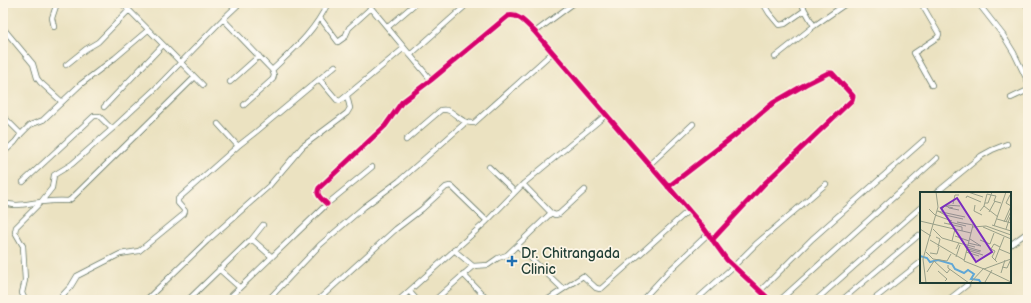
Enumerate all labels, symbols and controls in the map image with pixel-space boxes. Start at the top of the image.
inset map [920,192,1011,283]
place label: Dr. Chitrangada Clinic [521,245,620,278]
marker: Dr. Chitrangada Clinic [506,255,518,267]

